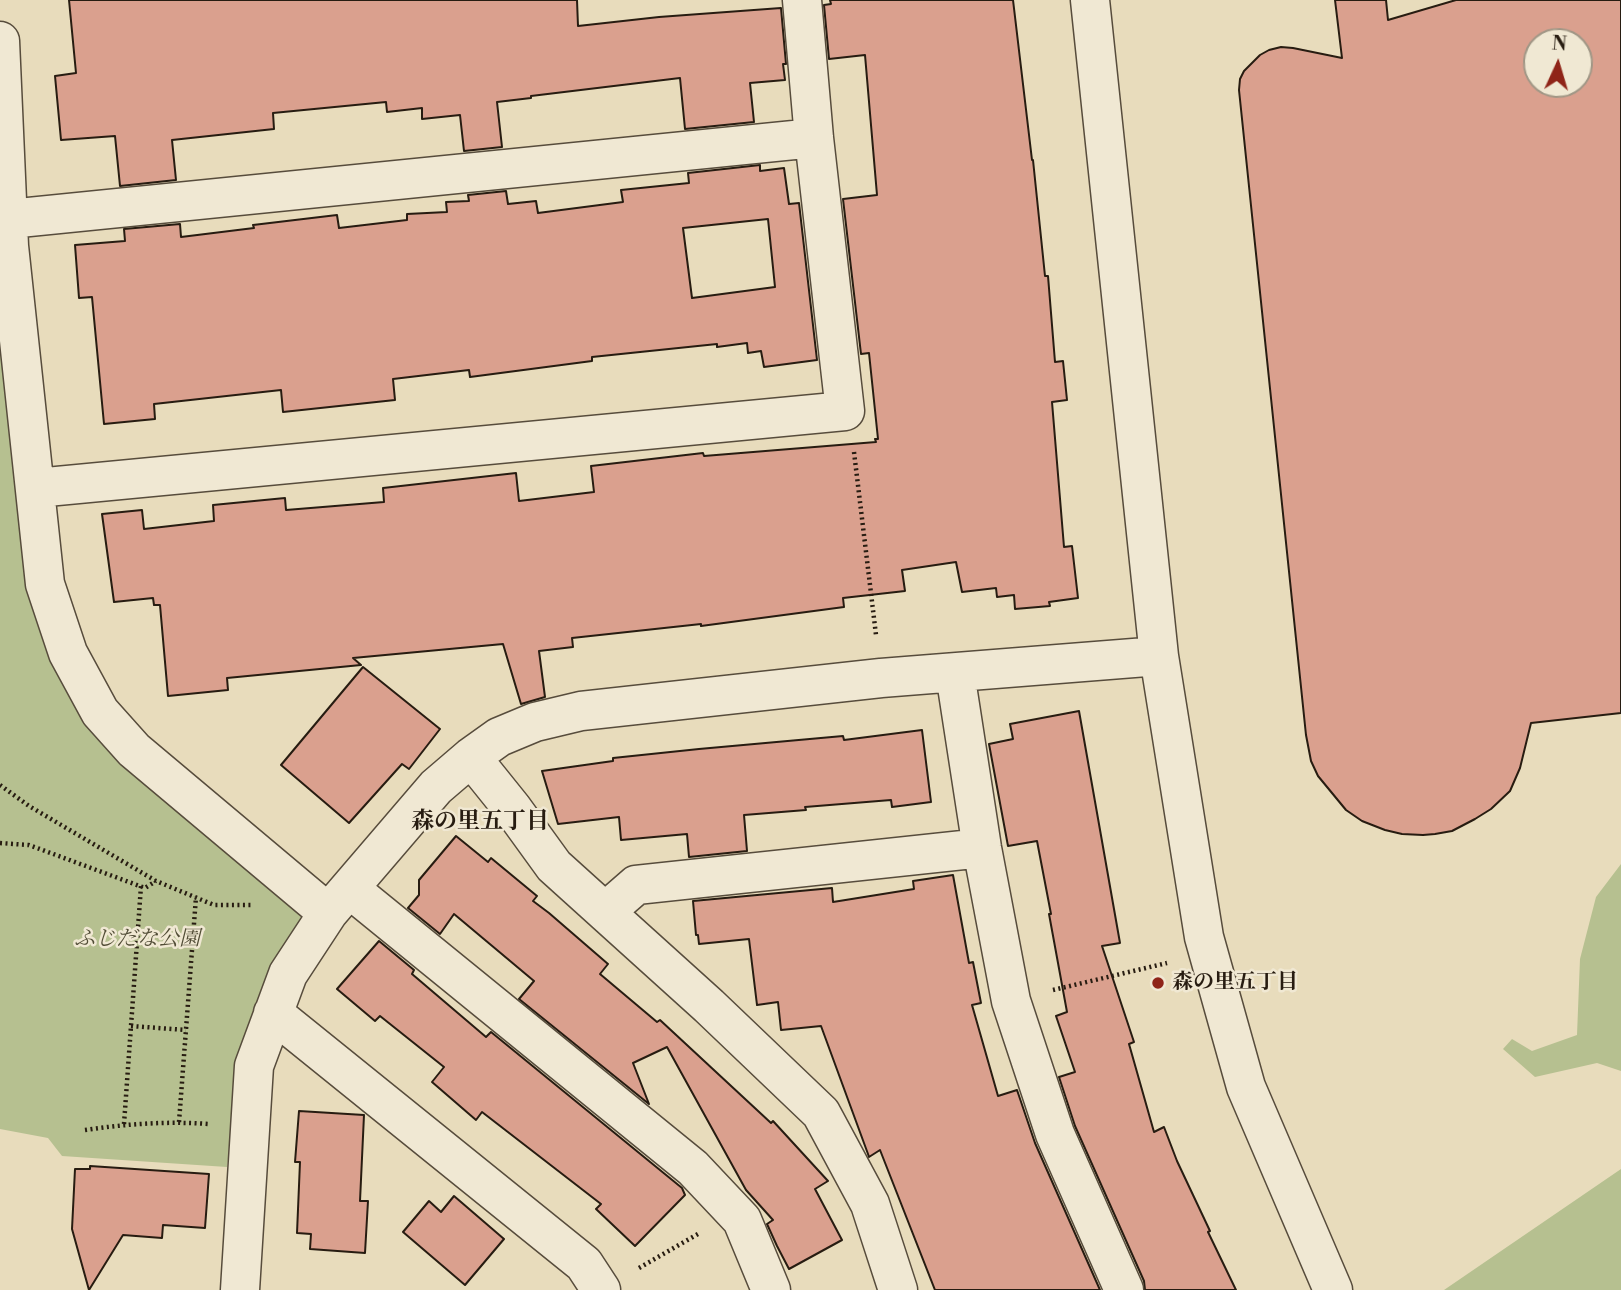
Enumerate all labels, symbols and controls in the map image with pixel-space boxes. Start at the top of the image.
north arrow [1523,28,1593,98]
text: N [1551,32,1568,57]
district label: 森の里五丁目 [411,808,549,836]
park label: ふじだな公園 [74,927,200,953]
place label: 森の里五丁目 [1172,970,1298,996]
marker: 森の里五丁目 [1150,975,1166,991]

